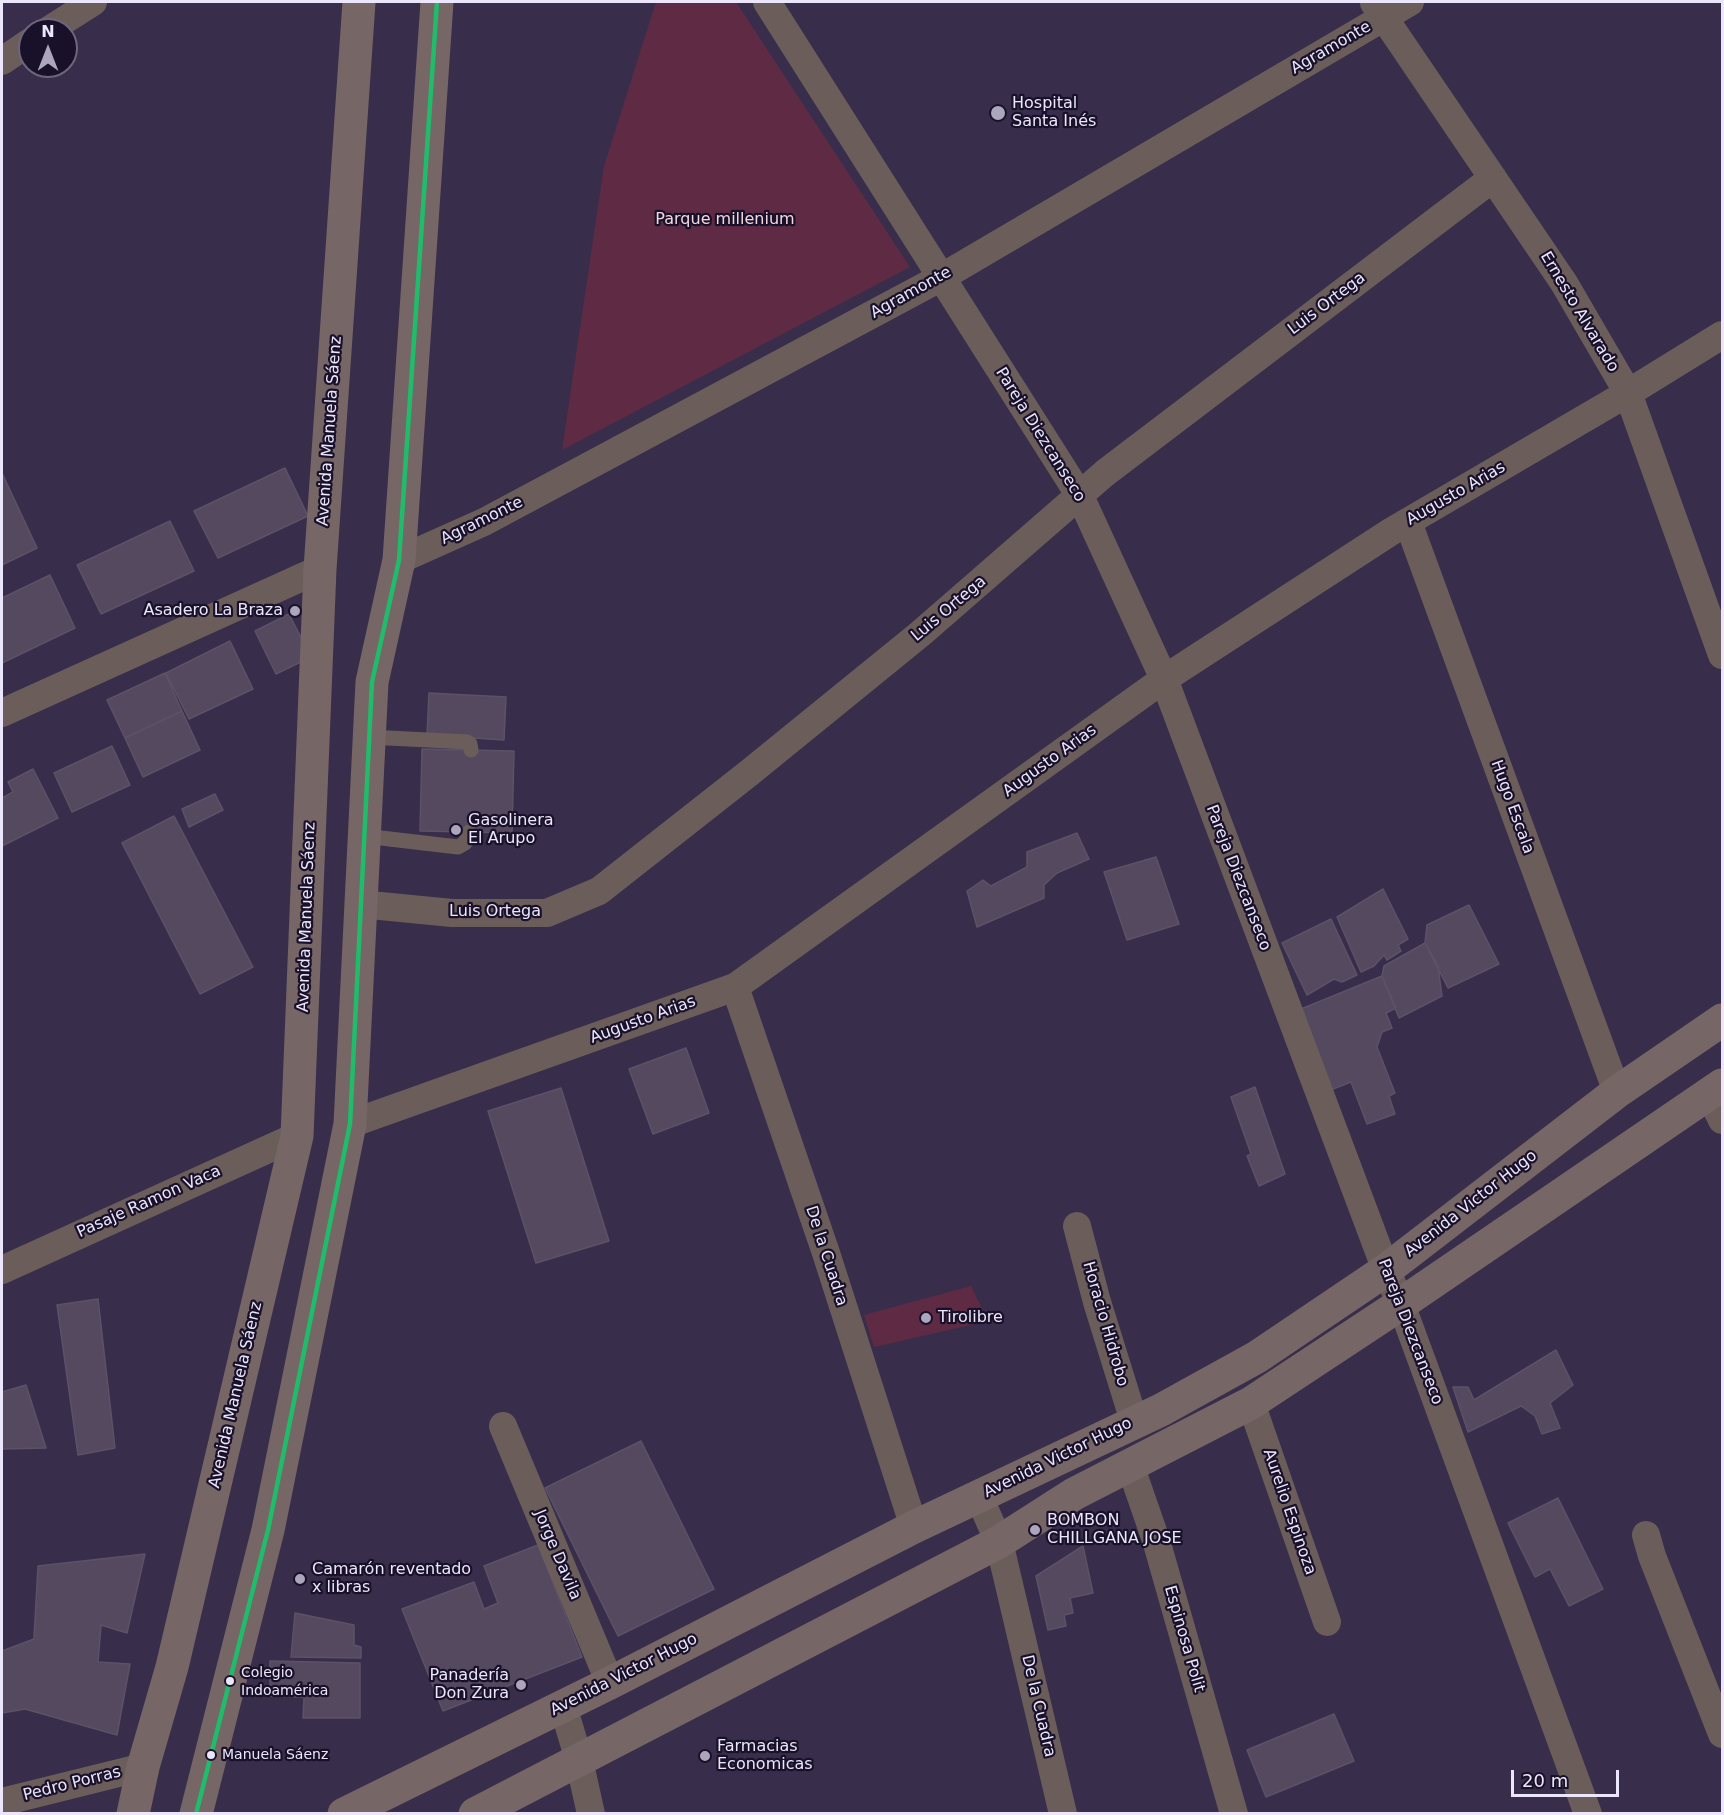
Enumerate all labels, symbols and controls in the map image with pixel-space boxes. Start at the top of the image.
street label: Agramonte [1288,17,1374,79]
north arrow [18,18,78,78]
text: N [41,22,55,41]
place label: Hospital Santa Inés [1012,94,1096,132]
marker: Hospital Santa Inés [989,104,1007,122]
park label: Parque millenium [655,210,795,230]
street label: Ernesto Alvarado [1536,248,1622,376]
street label: Agramonte [867,263,955,323]
street label: Luis Ortega [1285,269,1369,339]
street label: Avenida Manuela Sáenz [314,335,346,527]
street label: Pareja Diezcanseco [991,364,1089,506]
street label: Augusto Arias [1403,458,1509,530]
street label: Agramonte [438,493,526,549]
street label: Luis Ortega [908,572,990,646]
place label: Asadero La Braza [143,601,283,621]
marker: Asadero La Braza [288,604,302,618]
street label: Augusto Arias [999,721,1101,801]
street label: Hugo Escala [1486,757,1538,857]
street label: Pareja Diezcanseco [1201,802,1275,954]
place label: Gasolinera El Arupo [468,811,554,849]
street label: Avenida Manuela Sáenz [294,822,320,1012]
marker: Gasolinera El Arupo [449,823,463,837]
street label: Luis Ortega [449,902,541,922]
street label: Augusto Arias [588,992,698,1048]
street label: Avenida Victor Hugo [1401,1146,1541,1262]
street label: Pasaje Ramon Vaca [74,1162,224,1242]
street label: De la Cuadra [801,1203,851,1309]
street label: Pareja Diezcanseco [1373,1256,1447,1408]
street label: Horacio Hidrobo [1078,1259,1132,1389]
street label: Avenida Manuela Sáenz [205,1300,267,1490]
place label: Tirolibre [938,1308,1003,1328]
marker: Tirolibre [919,1311,933,1325]
street label: Avenida Victor Hugo [981,1414,1135,1502]
street label: Aurelio Espinoza [1258,1446,1320,1578]
street label: Jorge Davila [529,1507,585,1603]
place label: BOMBON CHILLGANA JOSE [1047,1511,1182,1549]
marker: BOMBON CHILLGANA JOSE [1028,1523,1042,1537]
place label: Camarón reventado x libras [312,1560,471,1598]
marker: Camarón reventado x libras [293,1572,307,1586]
street label: Espinosa Polit [1160,1583,1208,1695]
street label: Avenida Victor Hugo [547,1630,701,1720]
street label: De la Cuadra [1017,1653,1059,1759]
place label: Colegio Indoamérica [241,1665,328,1697]
place label: Panadería Don Zura [429,1666,509,1704]
marker: Colegio Indoamérica [224,1675,236,1687]
marker: Panadería Don Zura [514,1678,528,1692]
place label: Farmacias Economicas [717,1737,813,1775]
place label: Manuela Sáenz [222,1747,328,1763]
marker: Manuela Sáenz [205,1749,217,1761]
marker: Farmacias Economicas [698,1749,712,1763]
scale bar [1514,1758,1622,1796]
street label: Pedro Porras [21,1763,123,1805]
text: 20 m [1522,1770,1568,1791]

